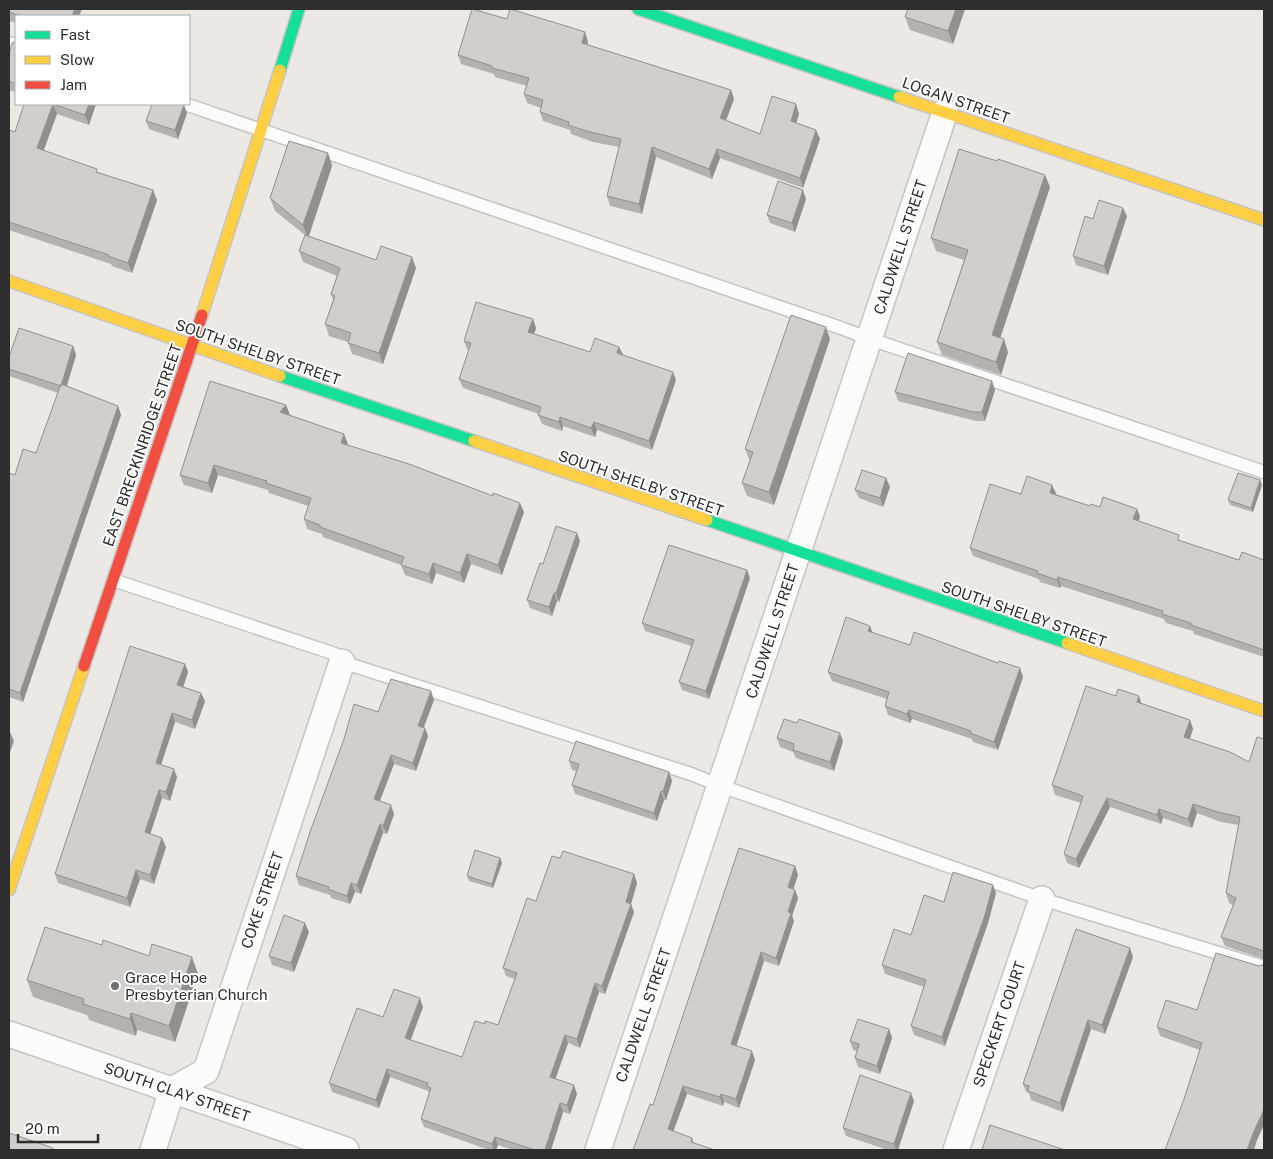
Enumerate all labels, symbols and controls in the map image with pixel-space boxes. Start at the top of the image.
legend [15,15,190,105]
text: Fast [60,26,90,43]
text: Slow [60,51,95,68]
street label: LOGAN STREET [900,74,1012,126]
text: Jam [60,76,87,93]
street label: CALDWELL STREET [870,177,930,317]
street label: SOUTH SHELBY STREET [173,316,343,388]
street label: EAST BRECKINRIDGE STREET [99,341,185,549]
street label: SOUTH SHELBY STREET [556,447,726,519]
street label: CALDWELL STREET [742,561,802,701]
street label: SOUTH SHELBY STREET [939,578,1109,650]
street label: COKE STREET [237,849,287,951]
street label: CALDWELL STREET [612,946,674,1084]
street label: SPECKERT COURT [969,959,1029,1089]
place label: Grace Hope Presbyterian Church [125,969,268,1003]
marker: Grace Hope Presbyterian Church [109,980,121,992]
street label: SOUTH CLAY STREET [102,1059,252,1125]
scale bar [18,1112,98,1144]
text: 20 m [25,1120,60,1137]

